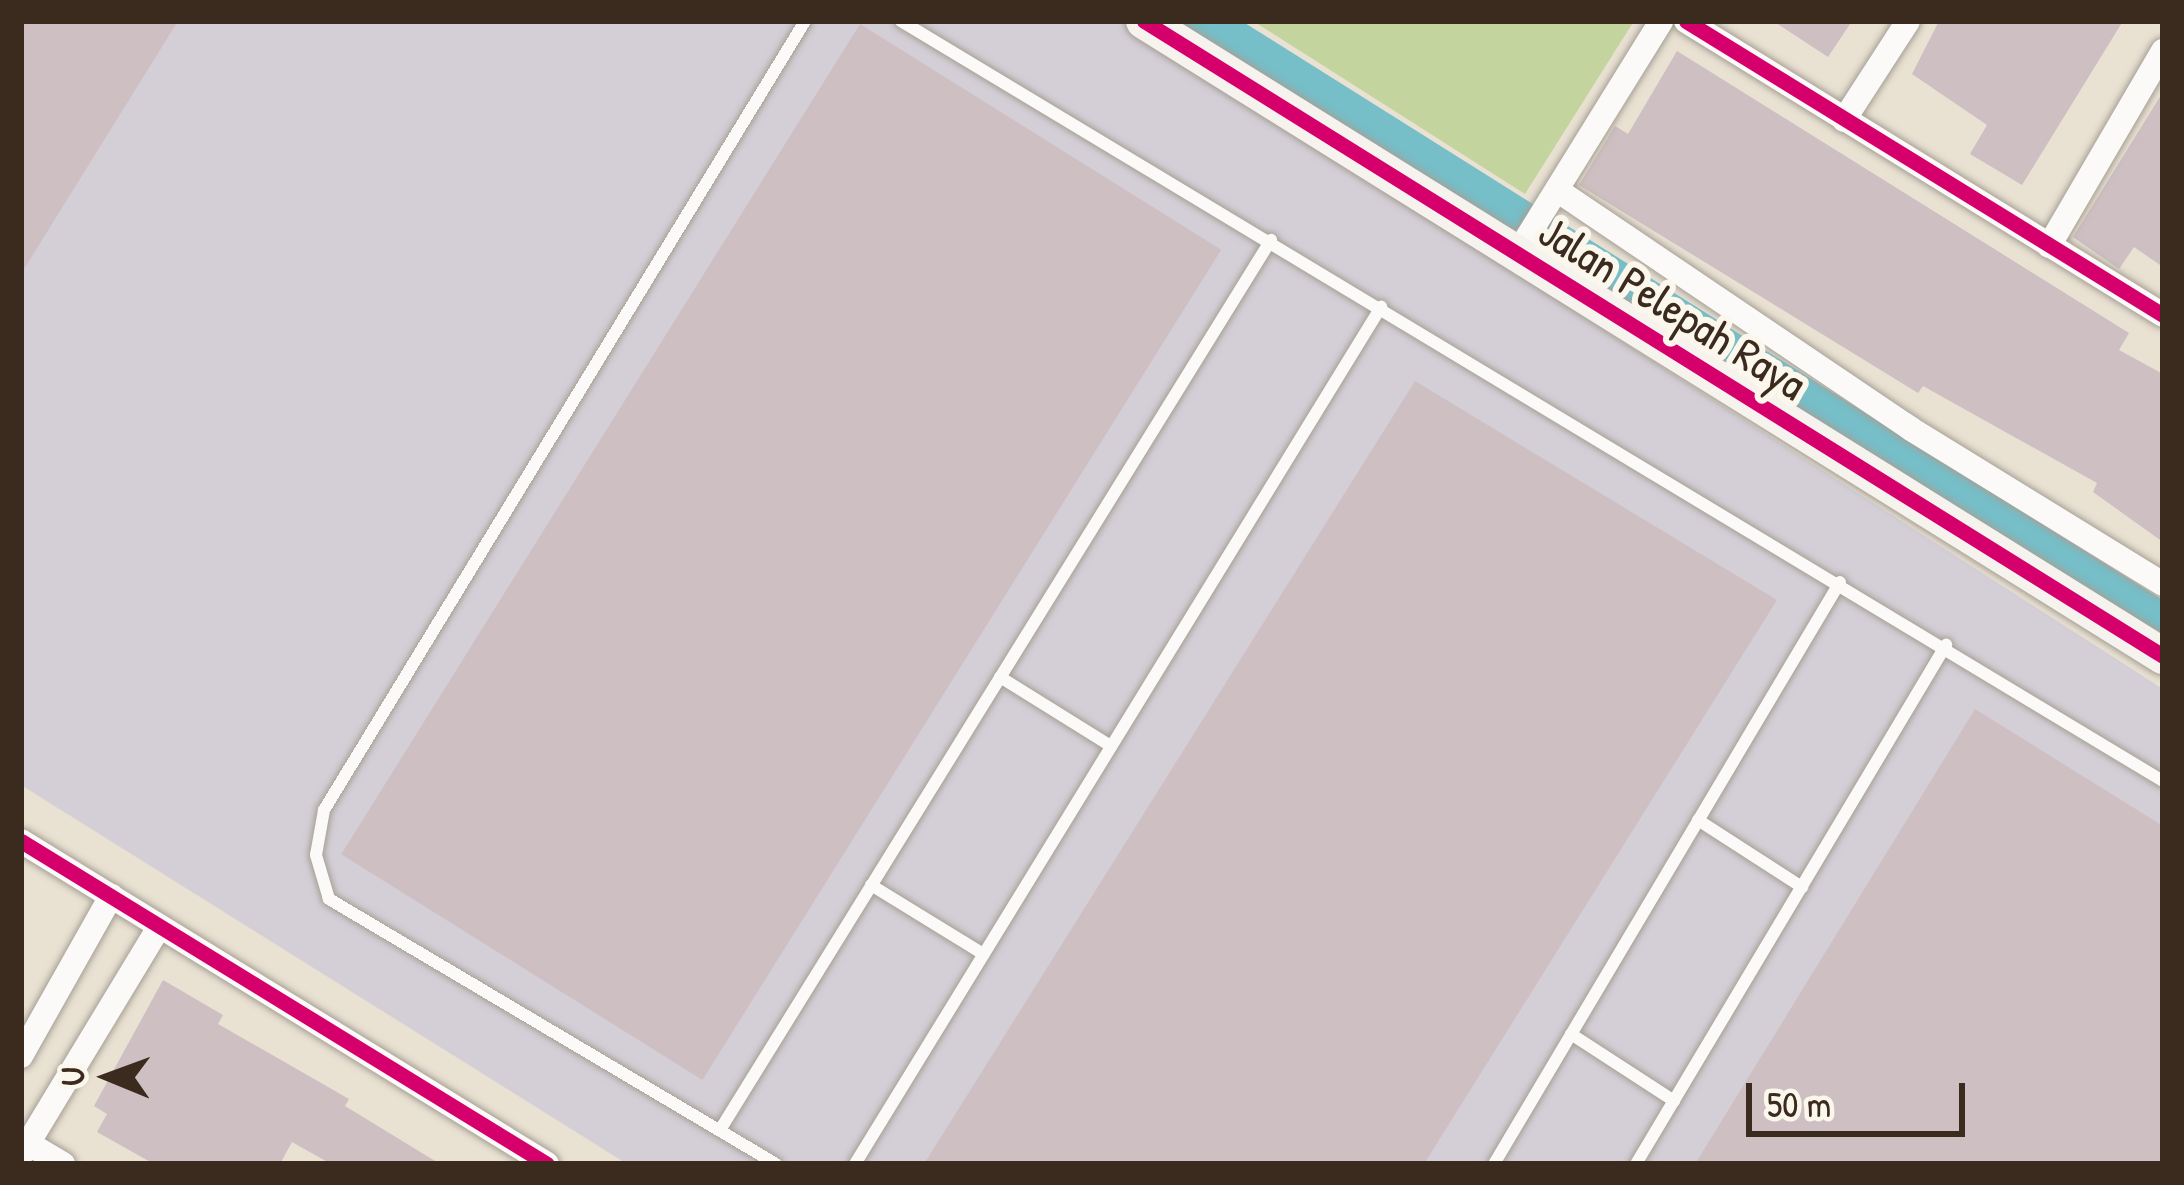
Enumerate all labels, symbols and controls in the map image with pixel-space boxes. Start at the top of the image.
street label: Jalan Pelepah Raya [1529,203,1817,411]
north arrow [48,1017,168,1137]
scale bar [1752,1059,1971,1133]
text: U [50,1067,94,1086]
text: 50 m [1767,1079,1831,1128]

